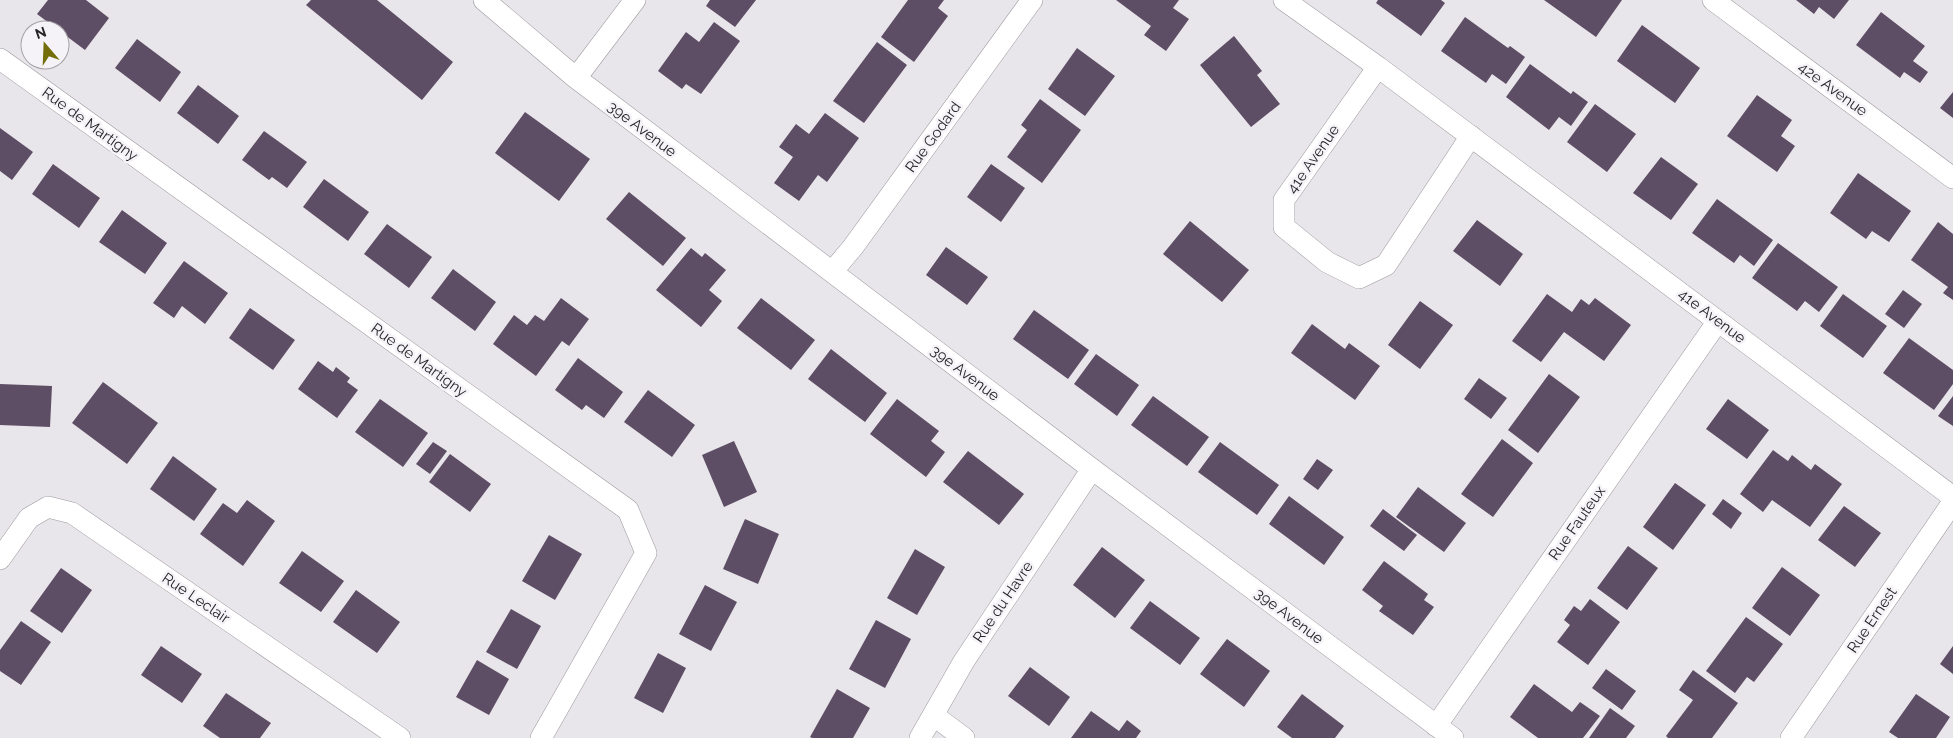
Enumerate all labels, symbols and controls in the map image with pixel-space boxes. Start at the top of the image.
north arrow [20,20,70,70]
text: N [33,23,48,42]
street label: 42e Avenue [1795,58,1871,120]
street label: Rue de Martigny [39,83,141,165]
street label: 39e Avenue [604,97,680,161]
street label: Rue Godard [901,98,965,176]
street label: 41e Avenue [1283,121,1343,197]
street label: 41e Avenue [1675,285,1749,347]
street label: Rue de Martigny [368,319,470,401]
street label: 39e Avenue [927,341,1003,405]
street label: Rue Fauteux [1545,482,1609,564]
street label: Rue du Havre [969,558,1037,646]
street label: Rue Leclair [159,569,234,628]
street label: 39e Avenue [1251,584,1327,648]
street label: Rue Ernest [1843,584,1901,656]

